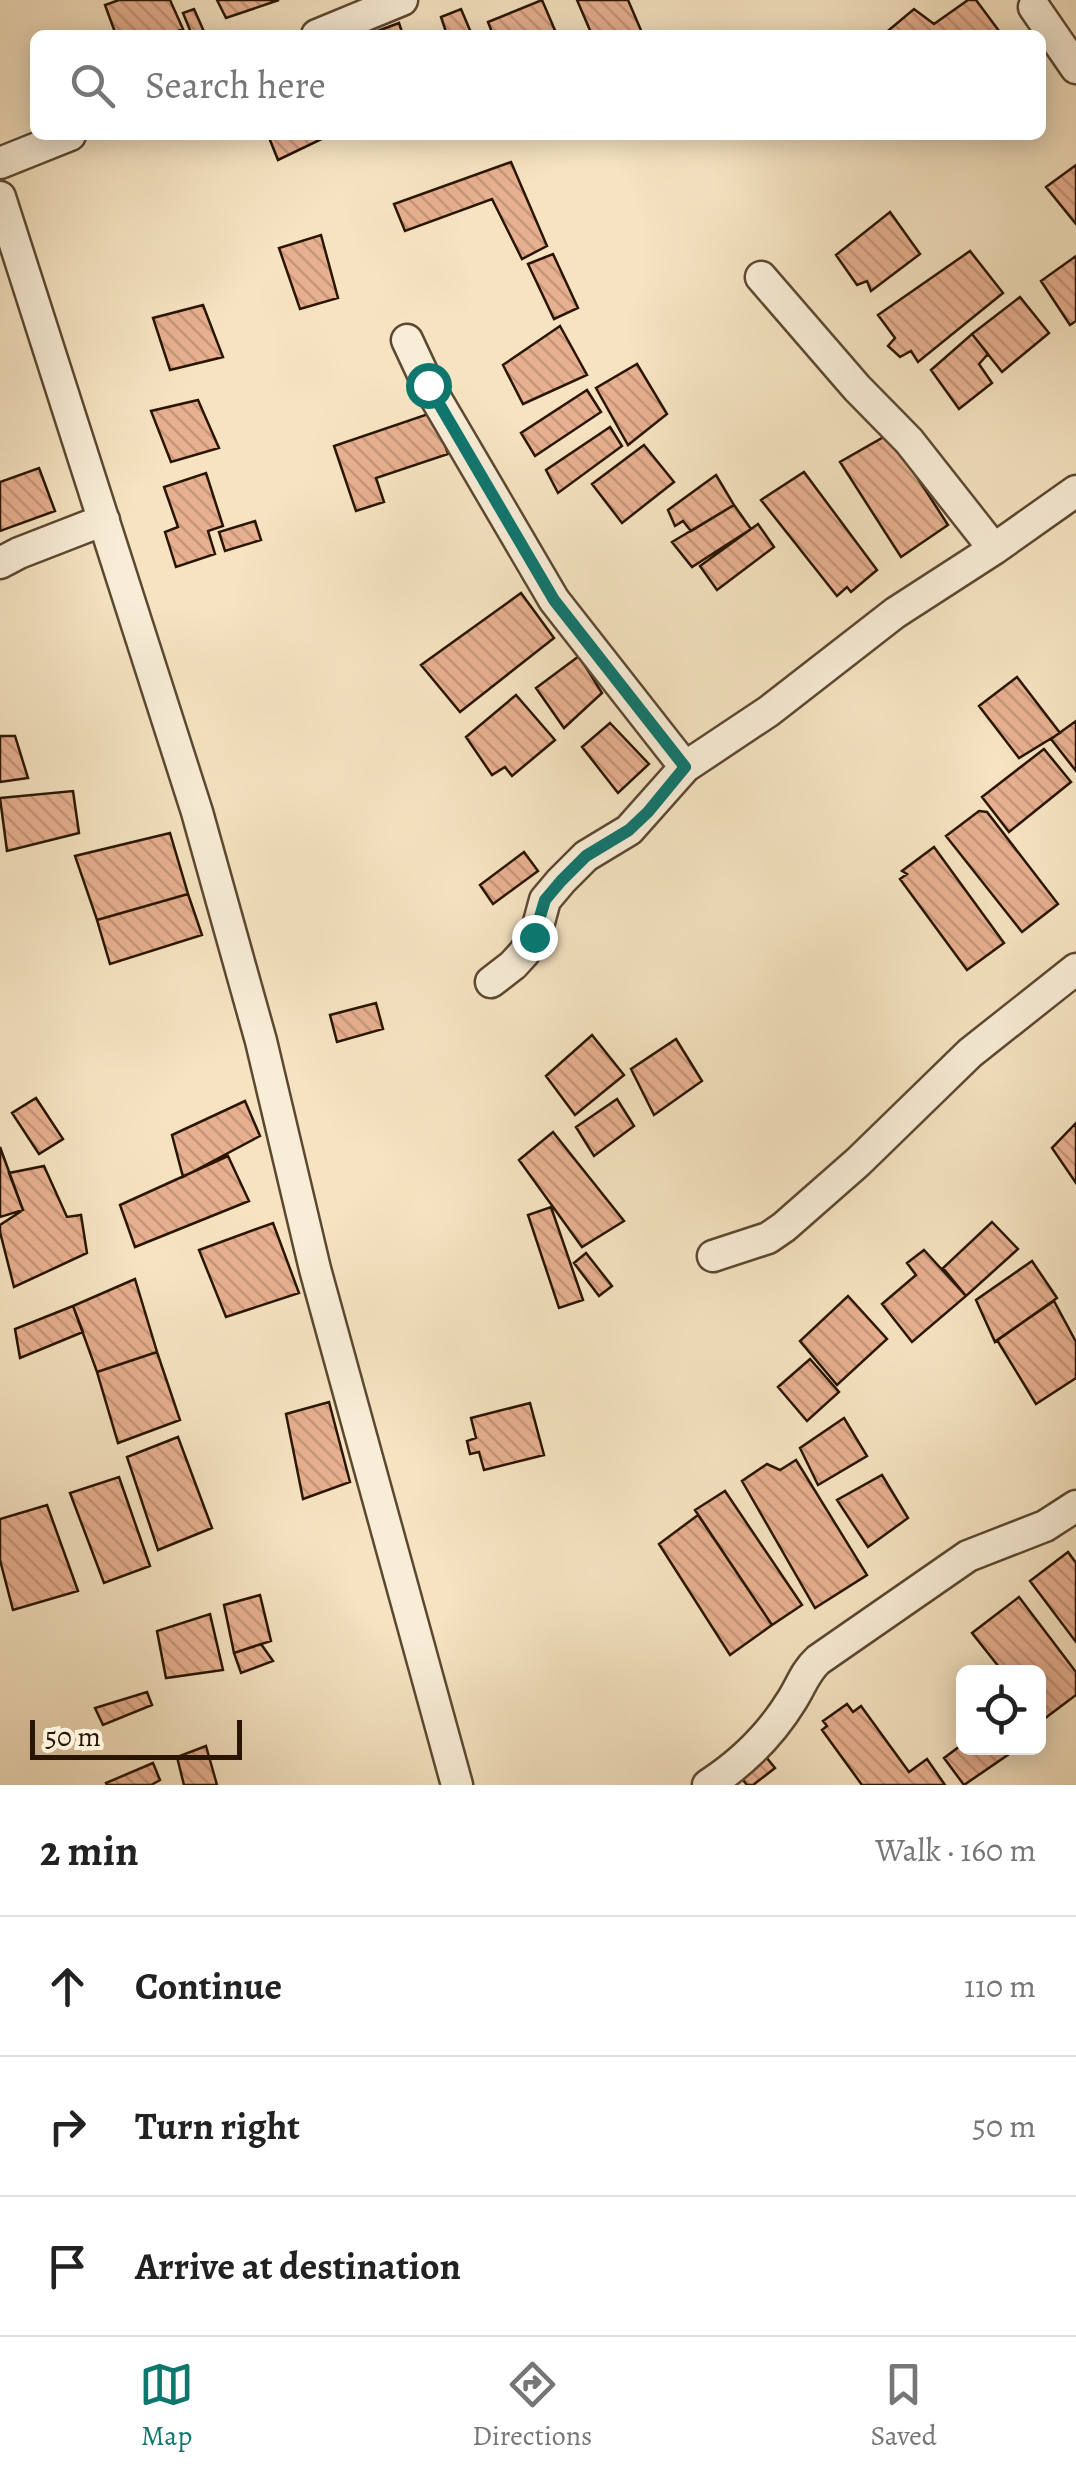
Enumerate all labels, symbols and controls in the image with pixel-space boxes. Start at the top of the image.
search box [30,30,1046,140]
icon: search [65,58,120,113]
text: Search here [145,59,326,111]
route start [406,363,452,409]
route end [512,915,558,961]
map controls [956,1665,1046,1755]
button: locate [956,1665,1046,1755]
scale bar [30,1715,242,1760]
text: 50 m [45,1718,101,1756]
text: 2 min [40,1822,139,1879]
text: Walk · 160 m [875,1828,1036,1872]
icon: ahead [40,1959,95,2014]
text: Continue [135,1960,282,2012]
text: 110 m [964,1964,1036,2008]
icon: right [40,2099,95,2154]
text: Turn right [135,2100,300,2152]
text: 50 m [972,2104,1036,2148]
icon: arrive [40,2239,95,2294]
text: Arrive at destination [135,2240,461,2292]
tab: Map [139,2357,194,2455]
tab: Directions [472,2357,592,2455]
tab: Saved [871,2357,937,2455]

